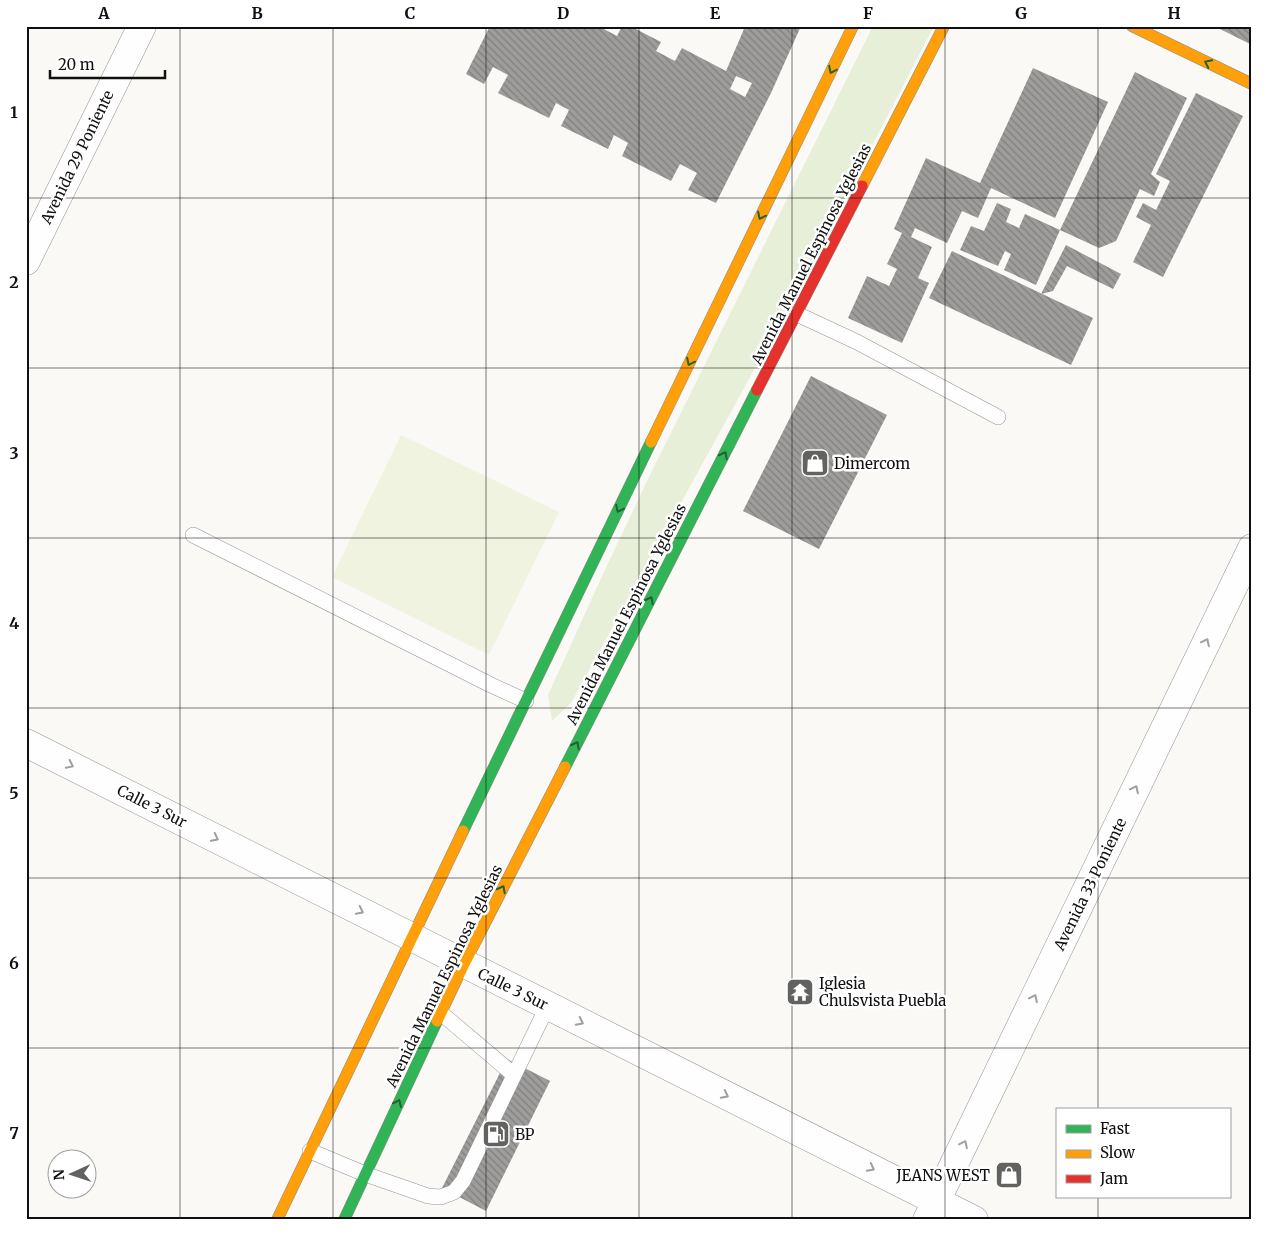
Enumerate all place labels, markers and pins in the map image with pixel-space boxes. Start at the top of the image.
shop icon: Dimercom [800,448,830,478]
place label: Dimercom [834,454,910,473]
place label: Iglesia Chulsvista Puebla [819,974,946,1010]
temple icon: Iglesia Chulsvista Puebla [785,977,815,1007]
fuel station icon: BP [481,1119,511,1149]
place label: BP [515,1125,535,1144]
shop icon: JEANS WEST [994,1160,1024,1190]
place label: JEANS WEST [895,1166,991,1185]

